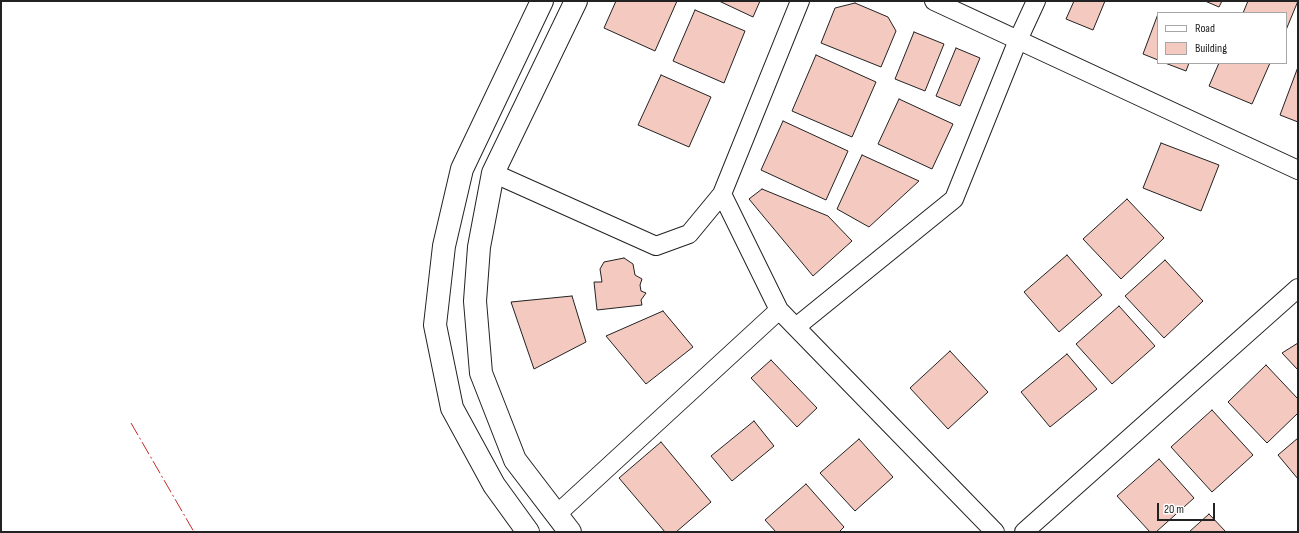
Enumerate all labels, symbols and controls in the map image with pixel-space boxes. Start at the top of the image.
legend [1157,12,1287,64]
text: Road [1195,21,1215,36]
text: Building [1195,41,1227,56]
scale bar [1159,495,1217,521]
text: 20 m [1164,502,1184,517]

